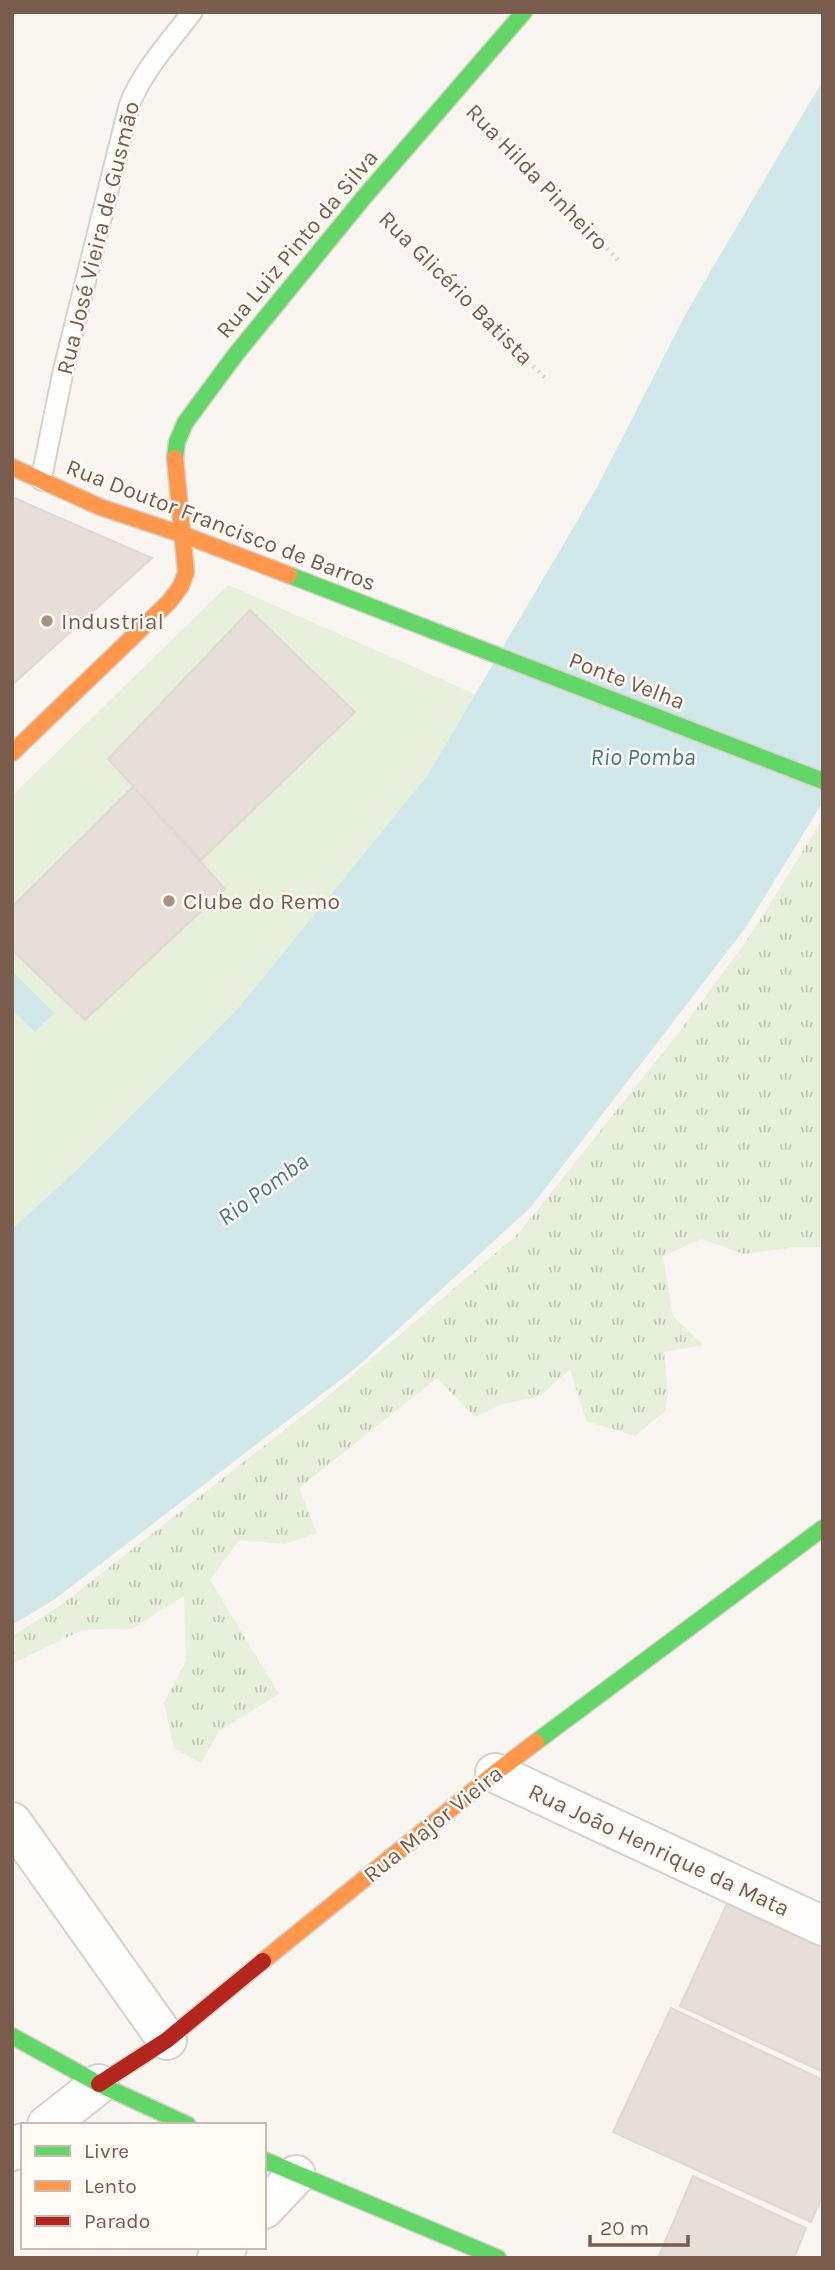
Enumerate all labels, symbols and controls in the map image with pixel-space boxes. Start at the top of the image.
street label: Rua Hilda Pinheiro [460,98,614,256]
street label: Rua José Vieira de Gusmão [51,99,145,377]
street label: Rua Luiz Pinto da Silva [210,144,384,344]
street label: Rua Glicério Batista [373,205,539,371]
street label: Rua Doutor Francisco de Barros [62,453,380,597]
place label: Industrial [61,608,164,635]
marker: Industrial [39,613,55,629]
street label: Ponte Velha [565,647,689,715]
water label: Rio Pomba [590,743,696,771]
place label: Clube do Remo [183,888,340,915]
marker: Clube do Remo [161,893,177,909]
water label: Rio Pomba [212,1147,314,1231]
street label: Rua Major Vieira [358,1760,508,1888]
street label: Rua João Henrique da Mata [524,1778,794,1922]
legend [21,2123,266,2249]
text: Livre [84,2139,129,2163]
text: Lento [84,2174,137,2198]
scale bar [590,2204,688,2248]
text: Parado [84,2209,150,2233]
text: 20 m [600,2216,649,2240]

